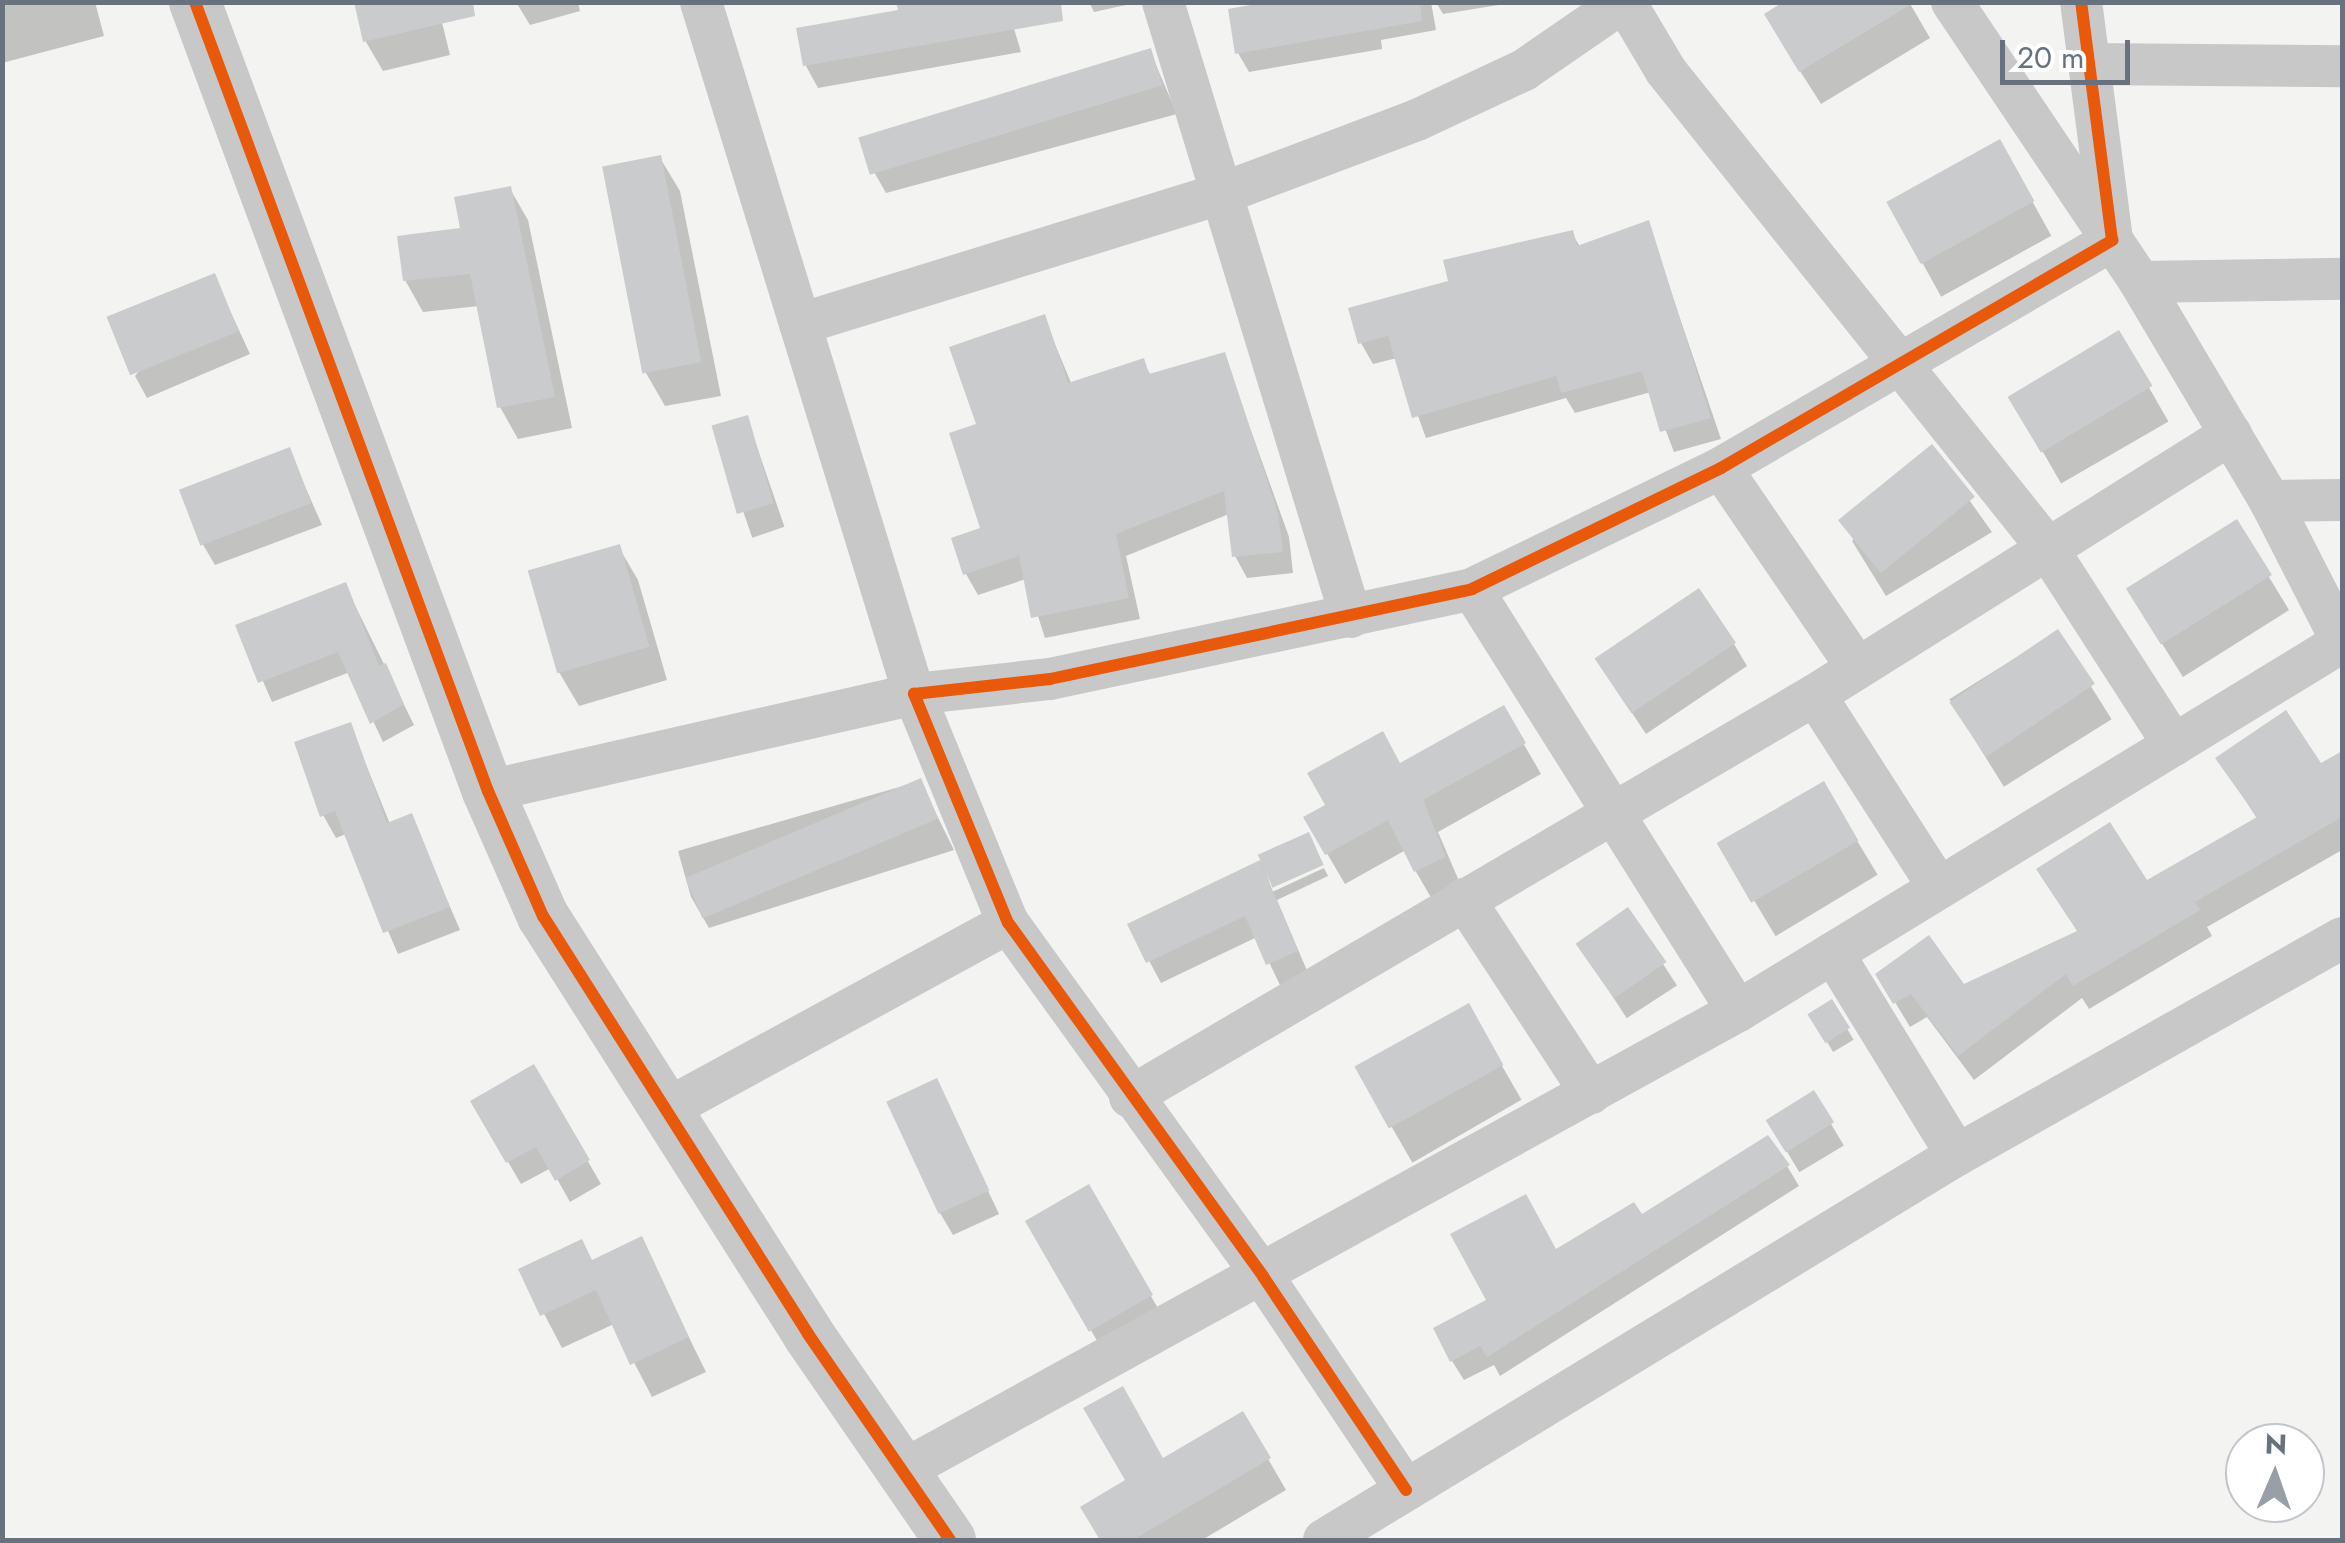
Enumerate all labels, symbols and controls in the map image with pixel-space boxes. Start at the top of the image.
scale bar [2005,20,2135,82]
text: 20 m [2017,36,2084,79]
north arrow [2225,1423,2325,1523]
text: N [2264,1424,2288,1465]

